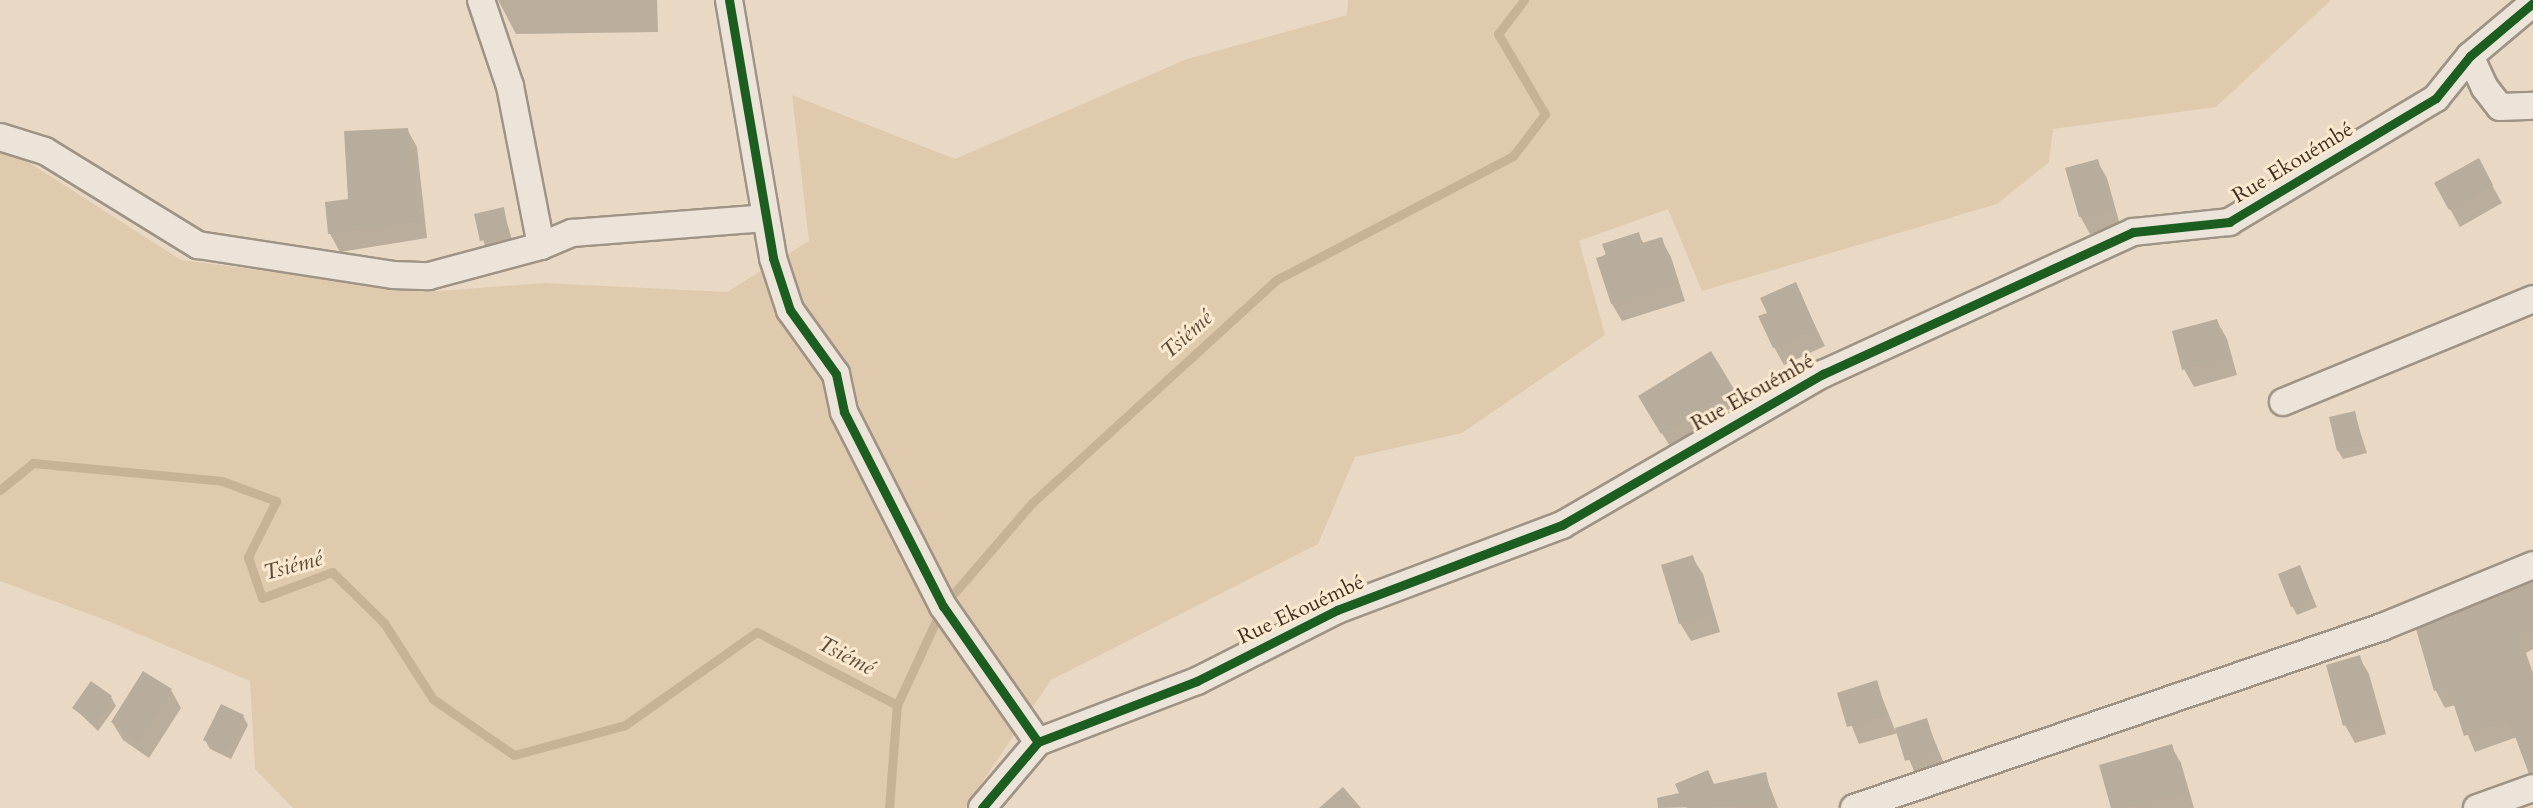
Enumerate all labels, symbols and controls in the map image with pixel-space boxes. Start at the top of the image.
street label: Rue Ekouémbé [2228,117,2358,209]
water label: Tsiémé [1156,305,1218,365]
street label: Rue Ekouémbé [1687,349,1819,437]
water label: Tsiémé [261,545,325,587]
street label: Rue Ekouémbé [1234,570,1368,650]
water label: Tsiémé [813,631,879,681]

